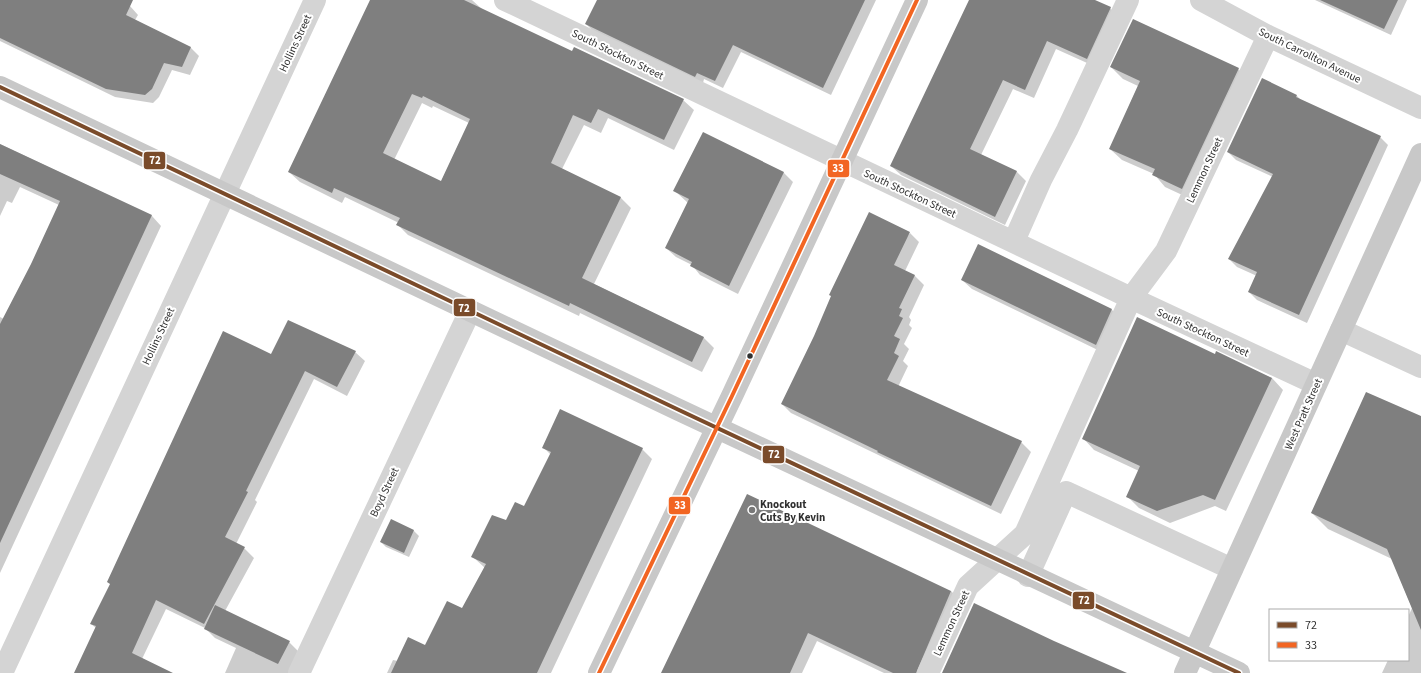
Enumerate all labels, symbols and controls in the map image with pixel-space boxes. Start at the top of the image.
street label: Hollins Street [276,12,315,74]
street label: South Carrollton Avenue [1256,24,1364,87]
street label: South Stockton Street [569,26,666,83]
street label: Lemmon Street [1183,135,1226,205]
line badge: 72 [143,151,166,170]
text: 72 [149,153,161,168]
line badge: 33 [827,159,850,178]
text: 33 [832,161,844,176]
street label: South Stockton Street [861,165,959,222]
line badge: 72 [453,298,476,317]
text: 72 [458,301,470,316]
street label: South Stockton Street [1154,304,1252,361]
street label: Hollins Street [139,305,178,367]
unlabelled marker [745,351,755,361]
street label: West Pratt Street [1281,376,1326,452]
line badge: 72 [762,445,785,464]
text: 72 [768,447,780,462]
street label: Boyd Street [366,465,403,520]
line badge: 33 [668,496,691,515]
place label: Knockout Cuts By Kevin [760,497,825,525]
text: 33 [674,498,686,513]
marker: Knockout Cuts By Kevin [747,505,757,515]
street label: Lemmon Street [930,588,973,658]
line badge: 72 [1072,591,1095,610]
text: 72 [1078,593,1090,608]
legend [1269,609,1409,661]
text: 72 [1305,617,1317,634]
text: 33 [1305,637,1317,654]

